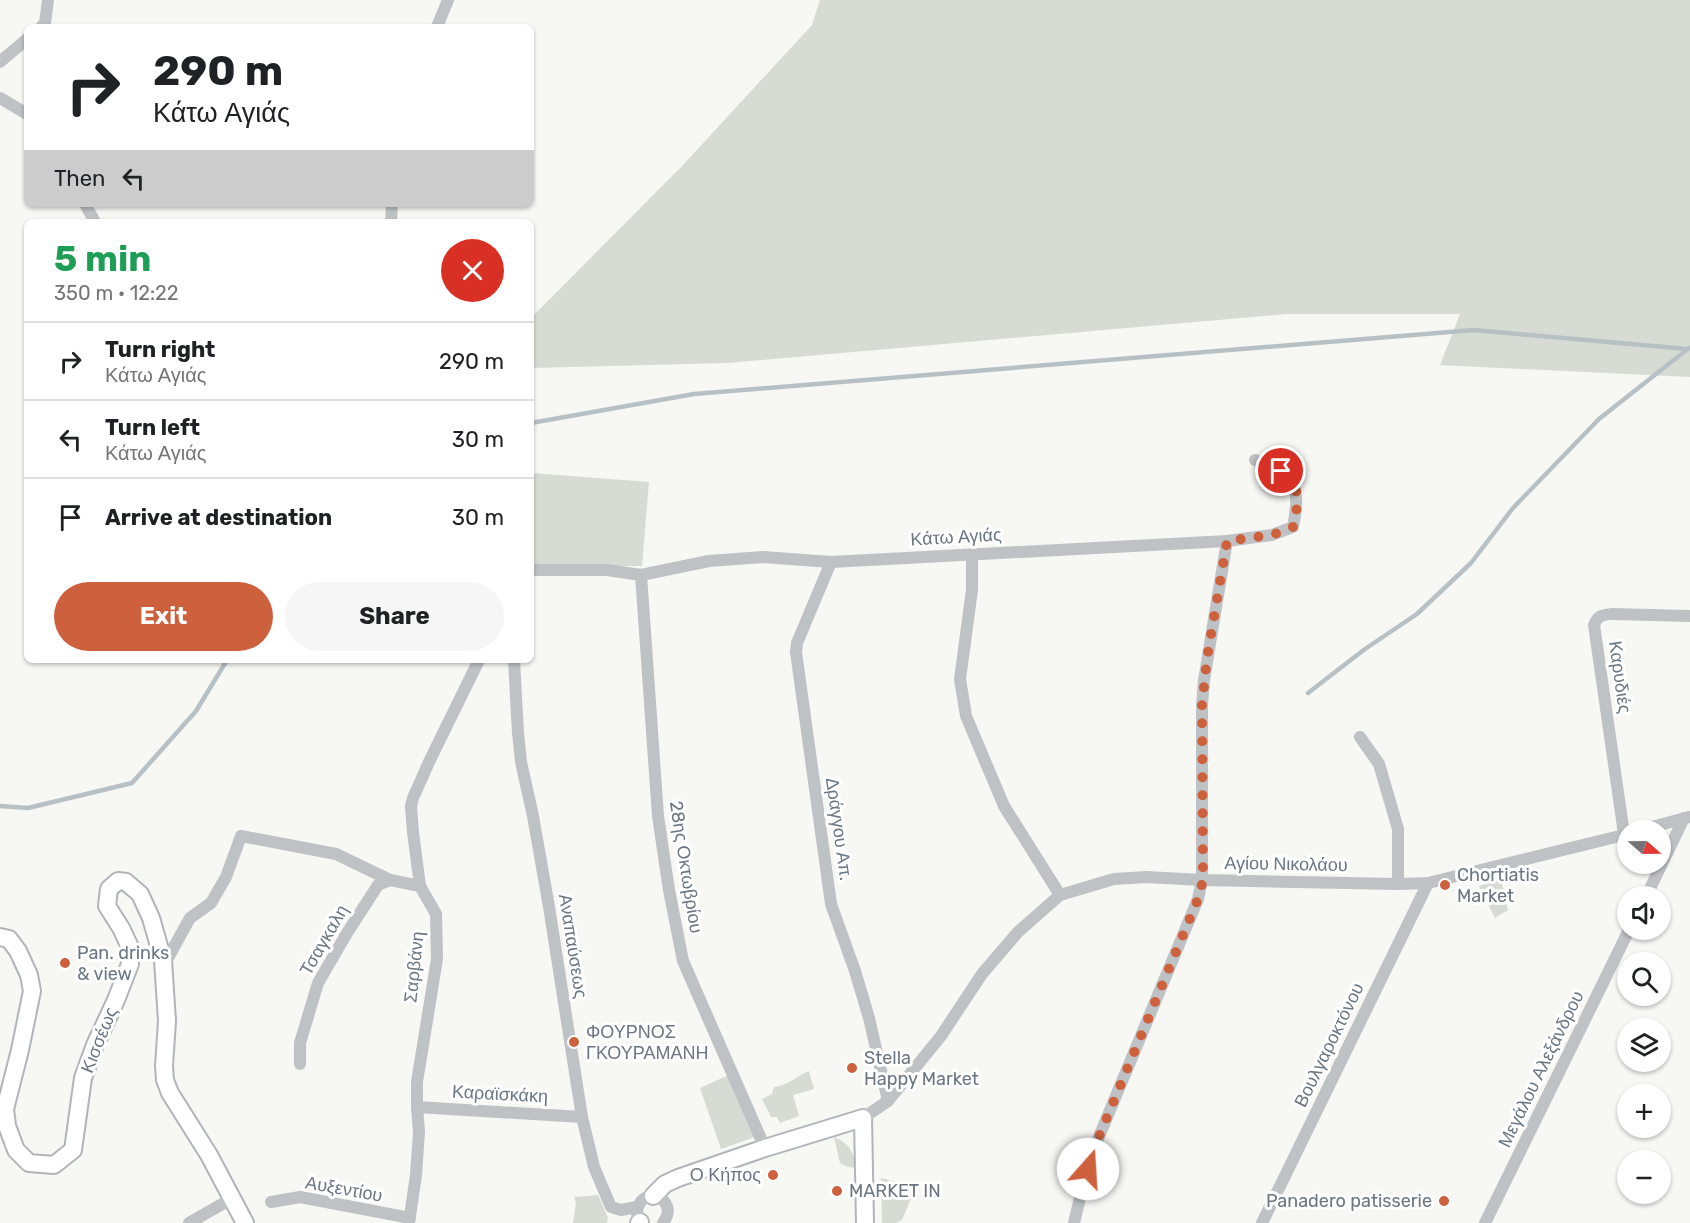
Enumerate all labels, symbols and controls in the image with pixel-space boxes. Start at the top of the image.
text: 290 m [153,46,283,96]
icon: right [54,48,132,126]
text: Κάτω Αγιάς [153,97,290,129]
icon: left [117,162,150,195]
text: Then [54,165,105,192]
text: 5 min [54,237,151,280]
button: close [441,239,504,302]
text: 350 m · 12:22 [54,281,179,305]
text: Turn right [105,336,215,363]
icon: right [54,345,87,378]
text: 290 m [439,348,504,375]
text: Κάτω Αγιάς [105,363,206,387]
text: Turn left [105,414,200,441]
icon: left [54,423,87,456]
text: 30 m [452,426,504,453]
text: Κάτω Αγιάς [105,441,206,465]
pin [1255,445,1306,496]
icon: arrive [1264,454,1297,487]
icon: arrive [54,501,87,534]
text: Arrive at destination [105,504,332,531]
text: 30 m [452,504,504,531]
street label: Κάτω Αγιάς [910,524,1002,550]
button: Exit [54,582,273,651]
button: Share [285,582,504,651]
street label: Καρυδιές [1604,639,1636,715]
street label: Δράγγου Απ. [821,776,857,882]
street label: 28ης Οκτωβρίου [665,799,707,935]
north arrow [1617,820,1671,874]
map controls [1617,820,1671,1204]
street label: Αγίου Νικολάου [1224,852,1348,876]
place label: Chortiatis Market [1457,864,1539,907]
marker: Chortiatis Market [1438,878,1452,892]
button: sound [1617,886,1671,940]
street label: Αναπαύσεως [554,892,592,1000]
street label: Τσαγκαλη [295,901,353,979]
street label: Σαρβάνη [399,930,429,1004]
place label: Pan. drinks & view [77,942,169,985]
button: search [1617,952,1671,1006]
marker: Pan. drinks & view [58,956,72,970]
street label: Βουλγαροκτόνου [1289,979,1369,1111]
street label: Μεγάλου Αλεξάνδρου [1494,987,1588,1151]
street label: Κισσέως [76,1004,122,1076]
button: layers [1617,1018,1671,1072]
place label: ΦΟΥΡΝΟΣ ΓΚΟΥΡΑΜΑΝΗ [586,1021,708,1064]
marker: ΦΟΥΡΝΟΣ ΓΚΟΥΡΑΜΑΝΗ [567,1035,581,1049]
place label: Stella Happy Market [864,1047,979,1090]
marker: Stella Happy Market [845,1061,859,1075]
street label: Καραϊσκάκη [451,1080,549,1108]
button: + [1617,1084,1671,1138]
position arrow [1056,1137,1120,1201]
button: − [1617,1150,1671,1204]
place label: Ο Κήπος [690,1164,761,1186]
marker: Ο Κήπος [766,1168,780,1182]
street label: Αυξεντίου [304,1171,384,1207]
place label: MARKET IN [849,1180,941,1202]
marker: MARKET IN [830,1184,844,1198]
place label: Panadero patisserie [1266,1190,1432,1212]
marker: Panadero patisserie [1437,1194,1451,1208]

